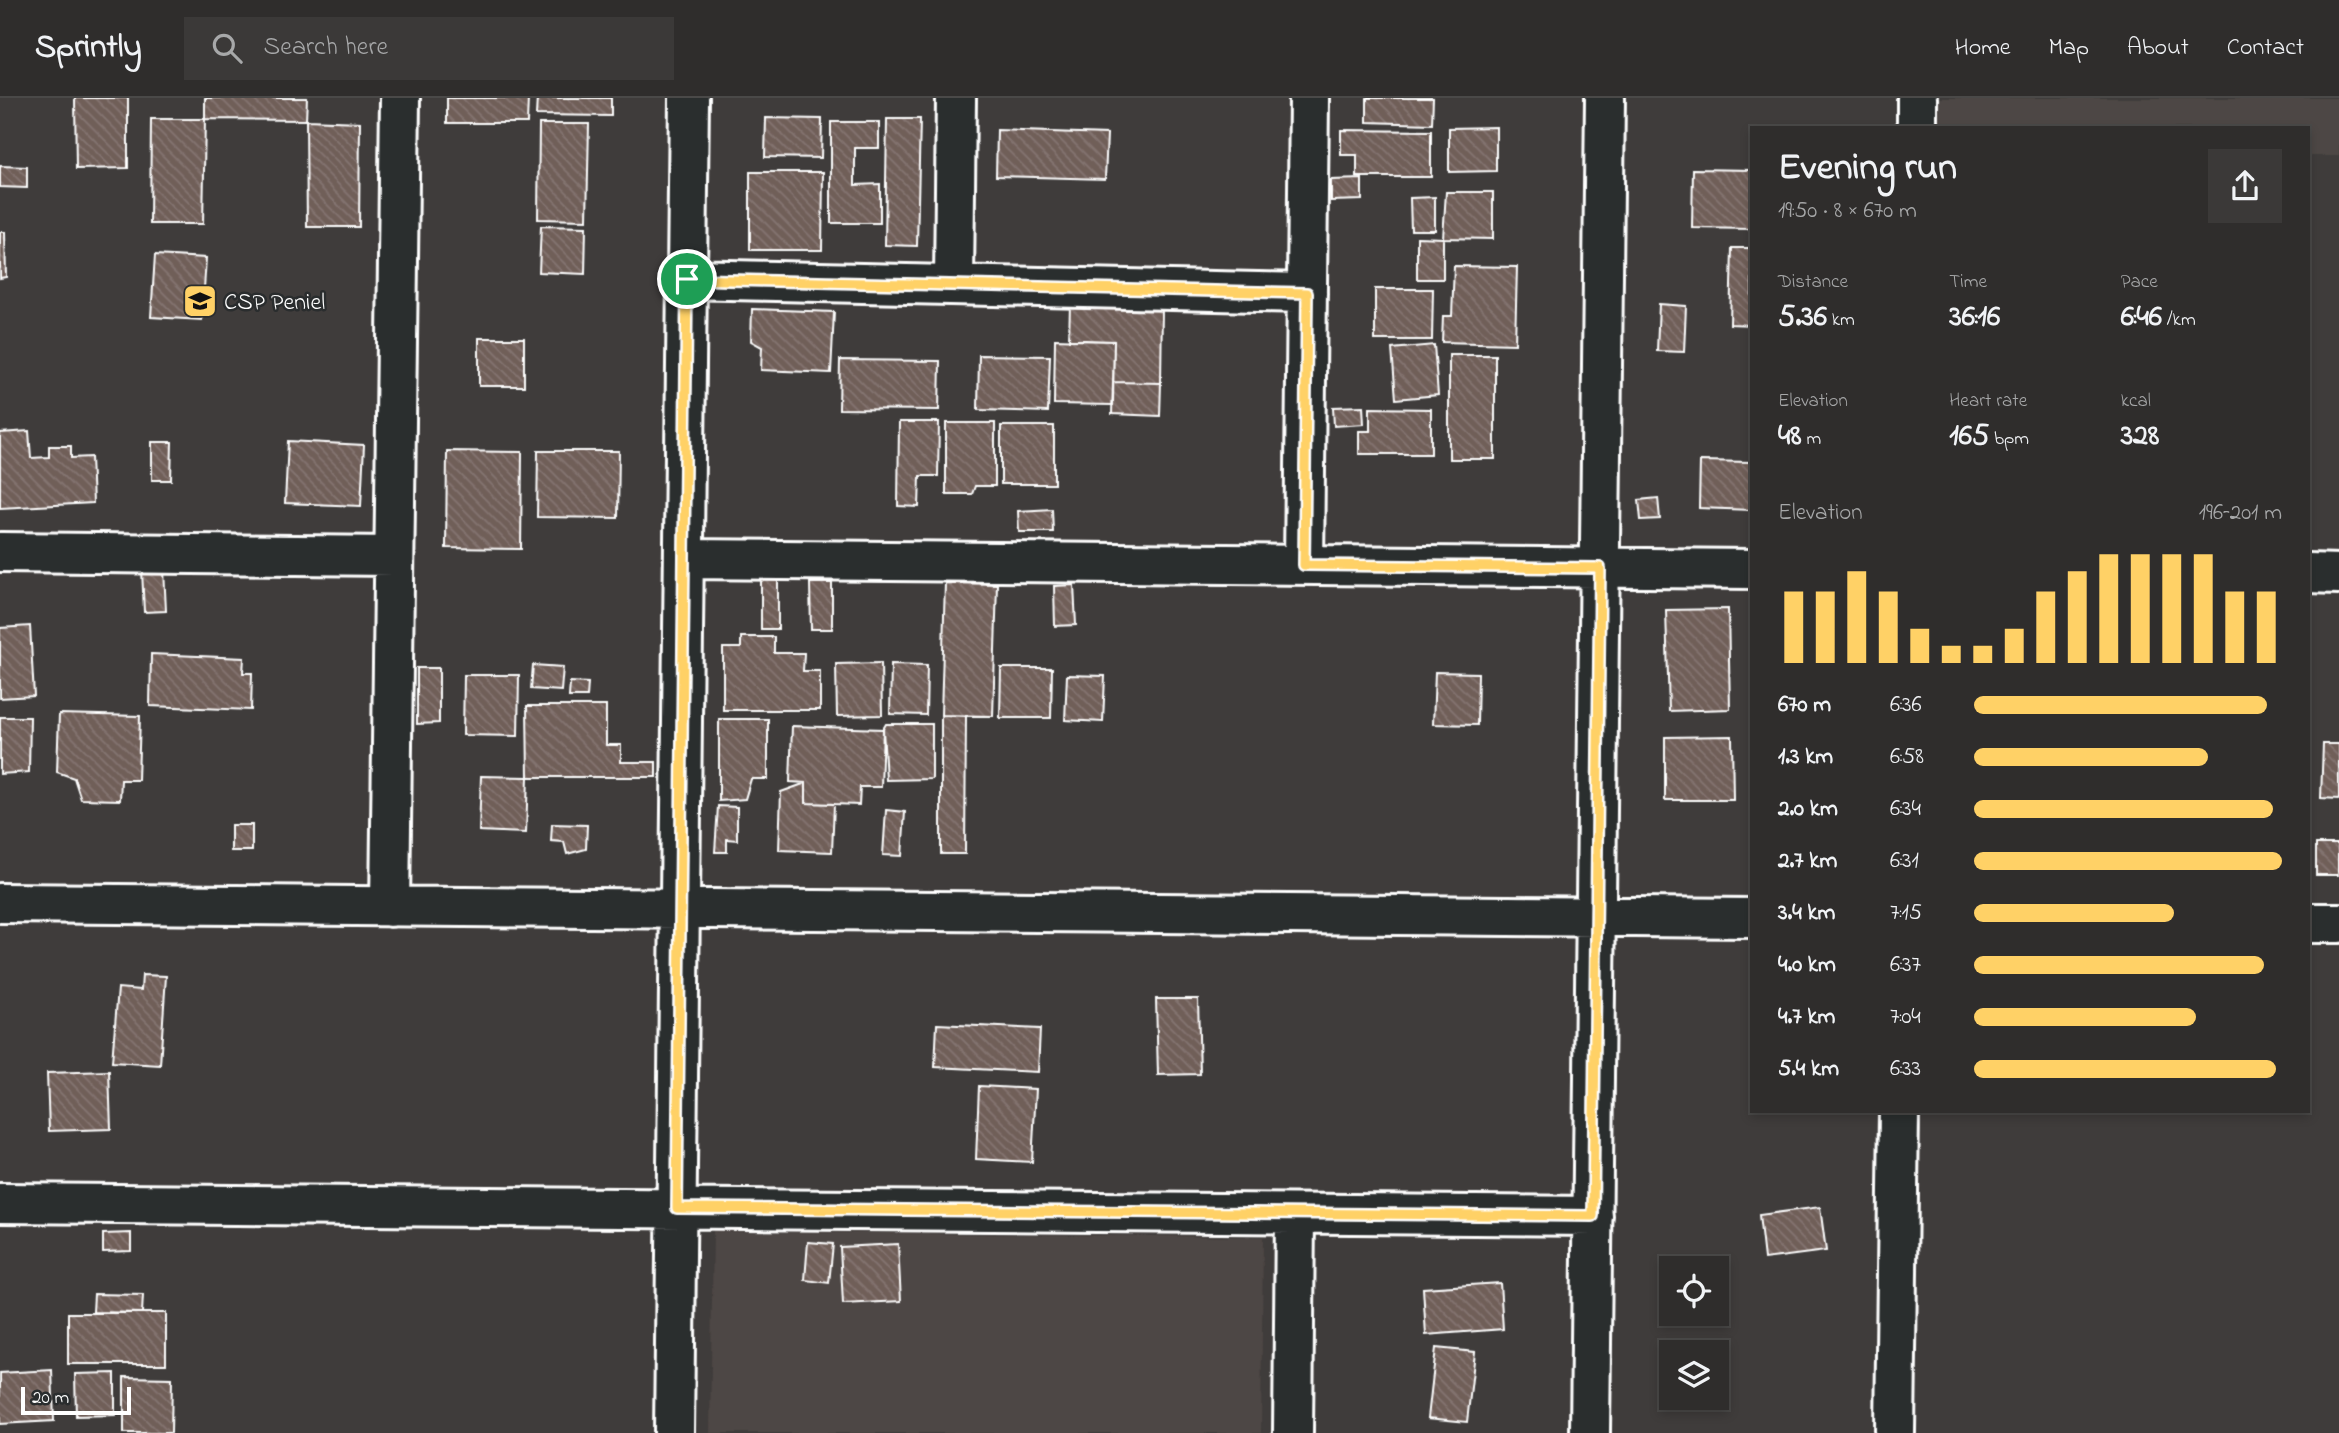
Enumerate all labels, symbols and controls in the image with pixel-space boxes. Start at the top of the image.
search box [184,17,674,80]
text: Sprintly [35,24,142,72]
icon: search [208,29,246,67]
text: Search here [264,29,388,67]
text: Home [1955,31,2011,66]
text: Map [2049,31,2089,66]
text: About [2127,31,2189,66]
text: Contact [2227,31,2304,66]
text: Evening run [1778,141,1957,197]
button: share [2208,149,2282,223]
text: 19:50 · 8 × 670 m [1778,195,1917,228]
pin [657,249,717,309]
icon: arrive [668,260,706,298]
text: Distance [1778,269,1848,296]
text: Time [1949,269,1987,296]
text: Pace [2121,269,2158,296]
school or university icon: CSP Peniel [181,282,219,320]
place label: CSP Peniel [224,286,325,321]
text: 5.36 [1778,296,1827,340]
text: 36:16 [1949,296,2000,340]
text: 6:46 [2121,296,2162,340]
text: km [1827,307,1855,334]
text: /km [2162,307,2196,334]
text: Elevation [1778,388,1848,415]
text: Heart rate [1949,388,2027,415]
text: kcal [2121,388,2151,415]
text: 48 [1778,415,1802,459]
text: 165 [1949,415,1989,459]
text: 328 [2121,415,2159,459]
text: m [1802,426,1821,453]
text: bpm [1989,426,2029,453]
text: Elevation [1778,497,1863,530]
text: 196–201 m [2199,497,2282,530]
text: 670 m [1778,689,1831,722]
text: 6:36 [1890,689,1922,722]
text: 1.3 km [1778,741,1833,774]
text: 6:58 [1890,741,1924,774]
text: 2.0 km [1778,793,1838,826]
text: 6:34 [1890,793,1921,826]
text: 2.7 km [1778,845,1837,878]
text: 6:31 [1890,845,1919,878]
text: 3.4 km [1778,897,1835,930]
text: 7:15 [1890,897,1922,930]
text: 4.0 km [1778,949,1836,982]
text: 6:37 [1890,949,1921,982]
text: 4.7 km [1778,1001,1835,1034]
text: 7:04 [1890,1001,1921,1034]
text: 5.4 km [1778,1053,1839,1086]
text: 6:33 [1890,1053,1921,1086]
map controls [1659,1256,1729,1410]
button: locate [1659,1256,1729,1326]
button: layers [1659,1340,1729,1410]
scale bar [21,1384,131,1416]
text: 20 m [32,1385,69,1412]

